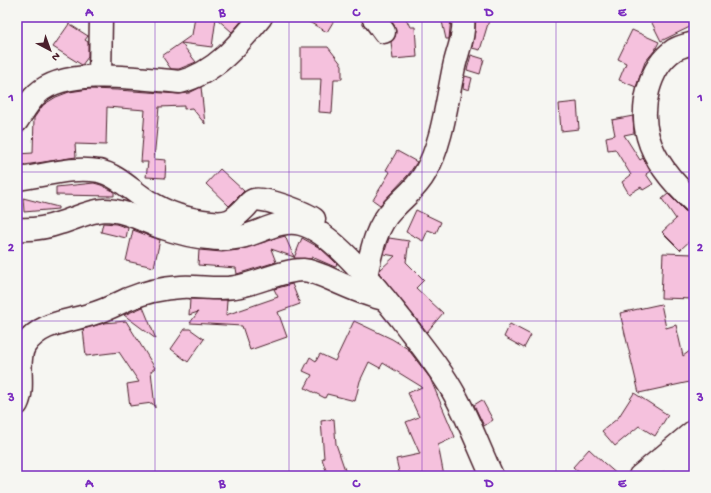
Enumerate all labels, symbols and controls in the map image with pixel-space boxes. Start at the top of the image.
text: A [84,6,94,21]
text: B [218,6,227,21]
text: C [351,6,361,21]
text: D [484,6,494,21]
text: E [618,6,627,21]
north arrow [30,30,70,70]
text: N [49,49,62,63]
text: 1 [7,91,14,106]
text: 1 [696,91,703,106]
text: 2 [8,241,15,256]
text: 2 [697,241,704,256]
text: 3 [7,391,15,406]
text: 3 [696,391,704,406]
text: A [84,477,94,492]
text: B [218,477,227,492]
text: C [351,477,361,492]
text: D [484,477,494,492]
text: E [618,477,627,492]

